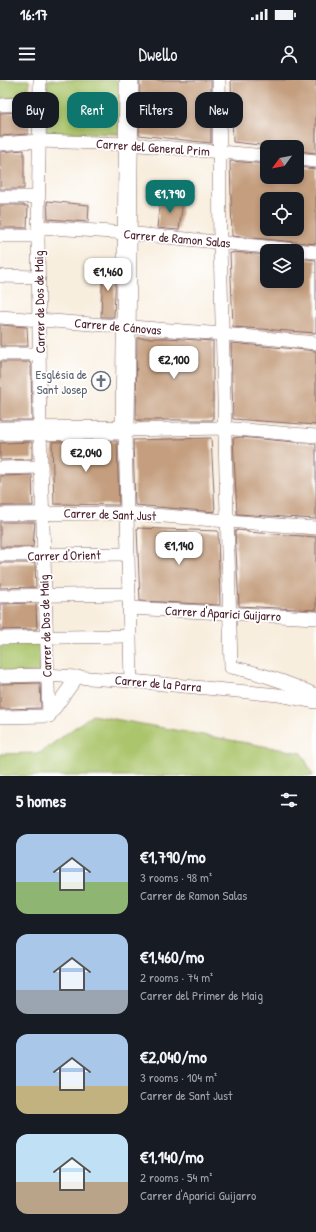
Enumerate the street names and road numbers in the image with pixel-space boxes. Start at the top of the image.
street label: Carrer del General Prim [95,134,211,160]
street label: Carrer de Ramon Salas [123,224,231,252]
street label: Carrer de Dos de Maig [29,250,49,354]
street label: Carrer de Cánovas [74,313,162,339]
street label: Carrer de Sant Just [63,503,157,525]
street label: Carrer d'Orient [27,545,101,565]
street label: Carrer de Dos de Maig [34,574,56,678]
street label: Carrer d'Aparici Guijarro [164,601,282,625]
street label: Carrer de la Parra [114,670,202,696]

